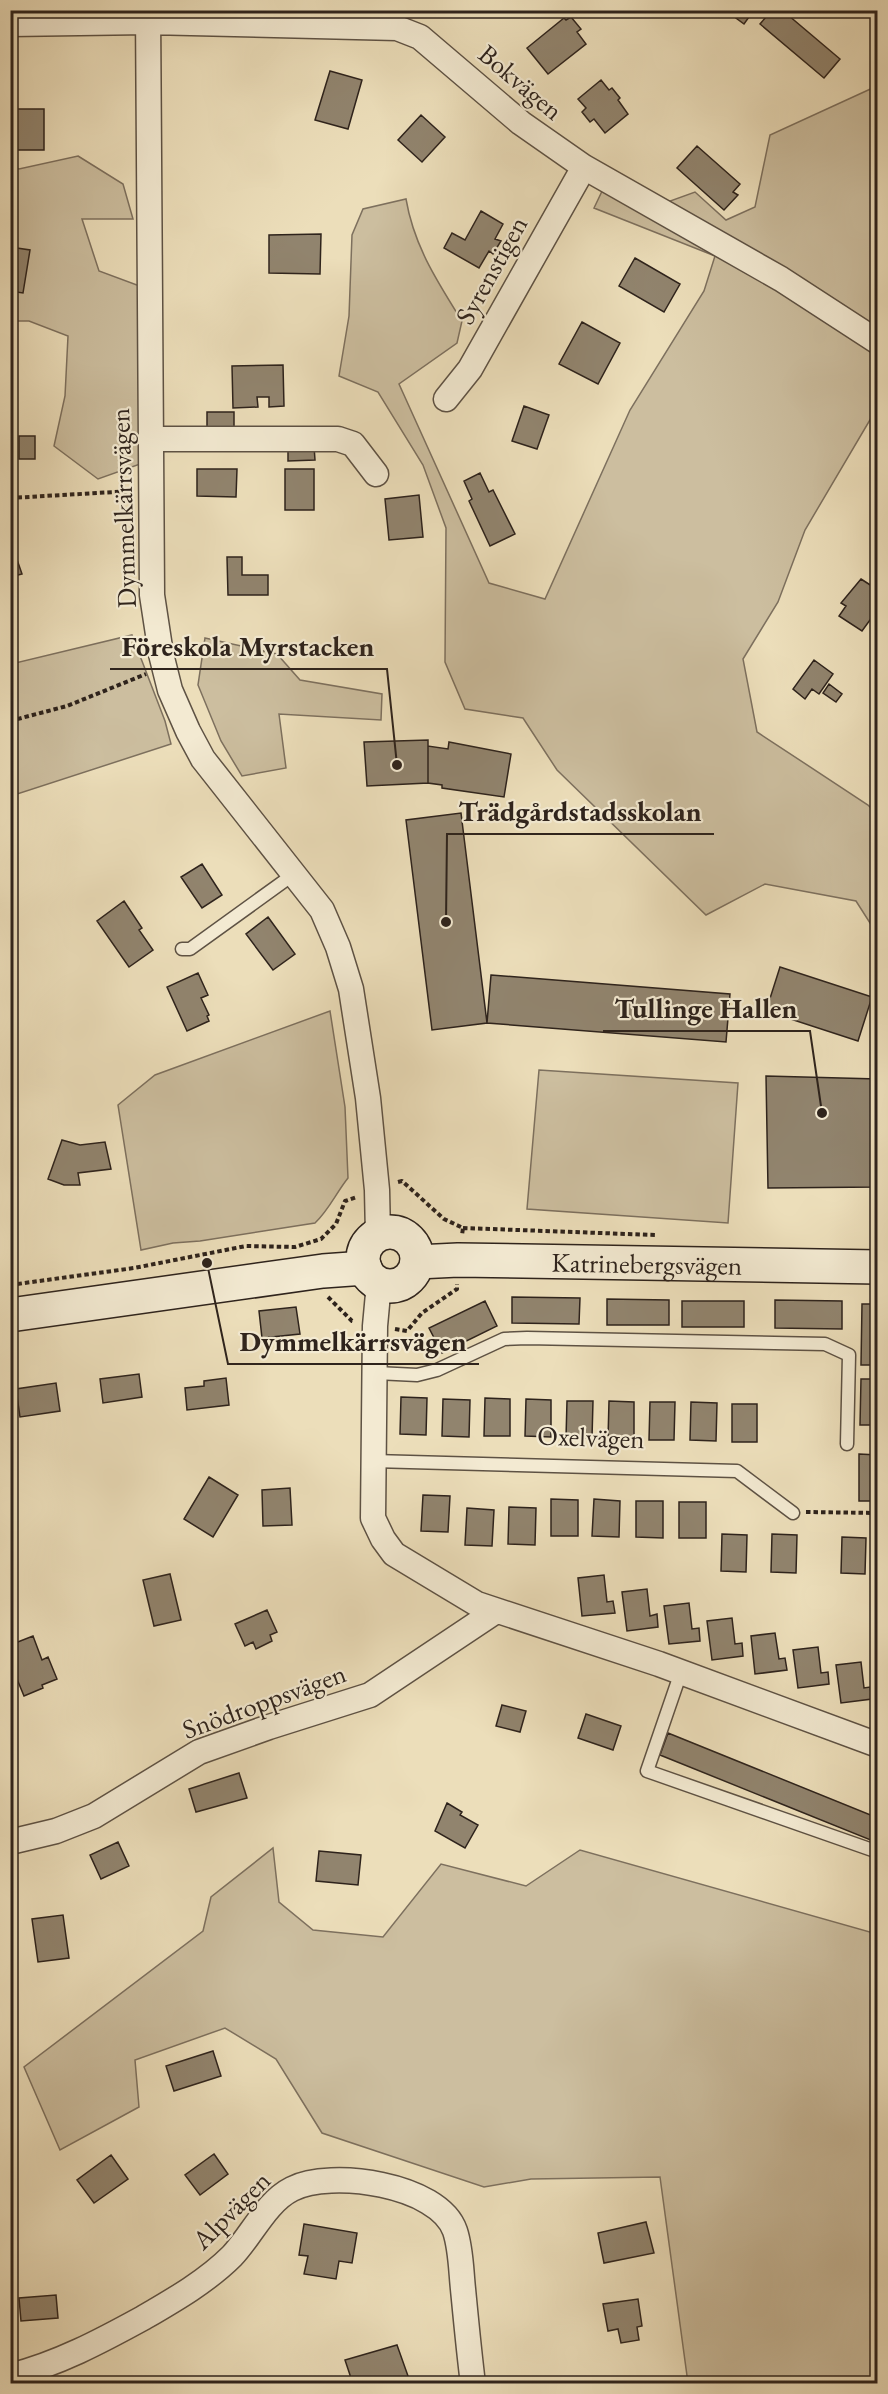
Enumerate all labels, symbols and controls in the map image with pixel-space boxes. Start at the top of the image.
street label: Bokvägen [471,36,571,128]
street label: Syrenstigen [447,210,535,330]
street label: Dymmelkärrsvägen [102,407,144,609]
callout: Föreskola Myrstacken [110,623,387,669]
text: Föreskola Myrstacken [122,628,375,664]
callout: Trädgårdstadsskolan [447,788,714,834]
text: Trädgårdstadsskolan [458,793,702,829]
callout: Tullinge Hallen [603,985,810,1031]
text: Tullinge Hallen [615,990,798,1026]
street label: Katrinebergsvägen [551,1244,743,1282]
callout: Dymmelkärrsvägen [228,1318,479,1364]
text: Dymmelkärrsvägen [239,1323,467,1359]
street label: Oxelvägen [537,1418,645,1456]
street label: Snödroppsvägen [177,1655,351,1747]
street label: Alpvägen [183,2163,278,2258]

